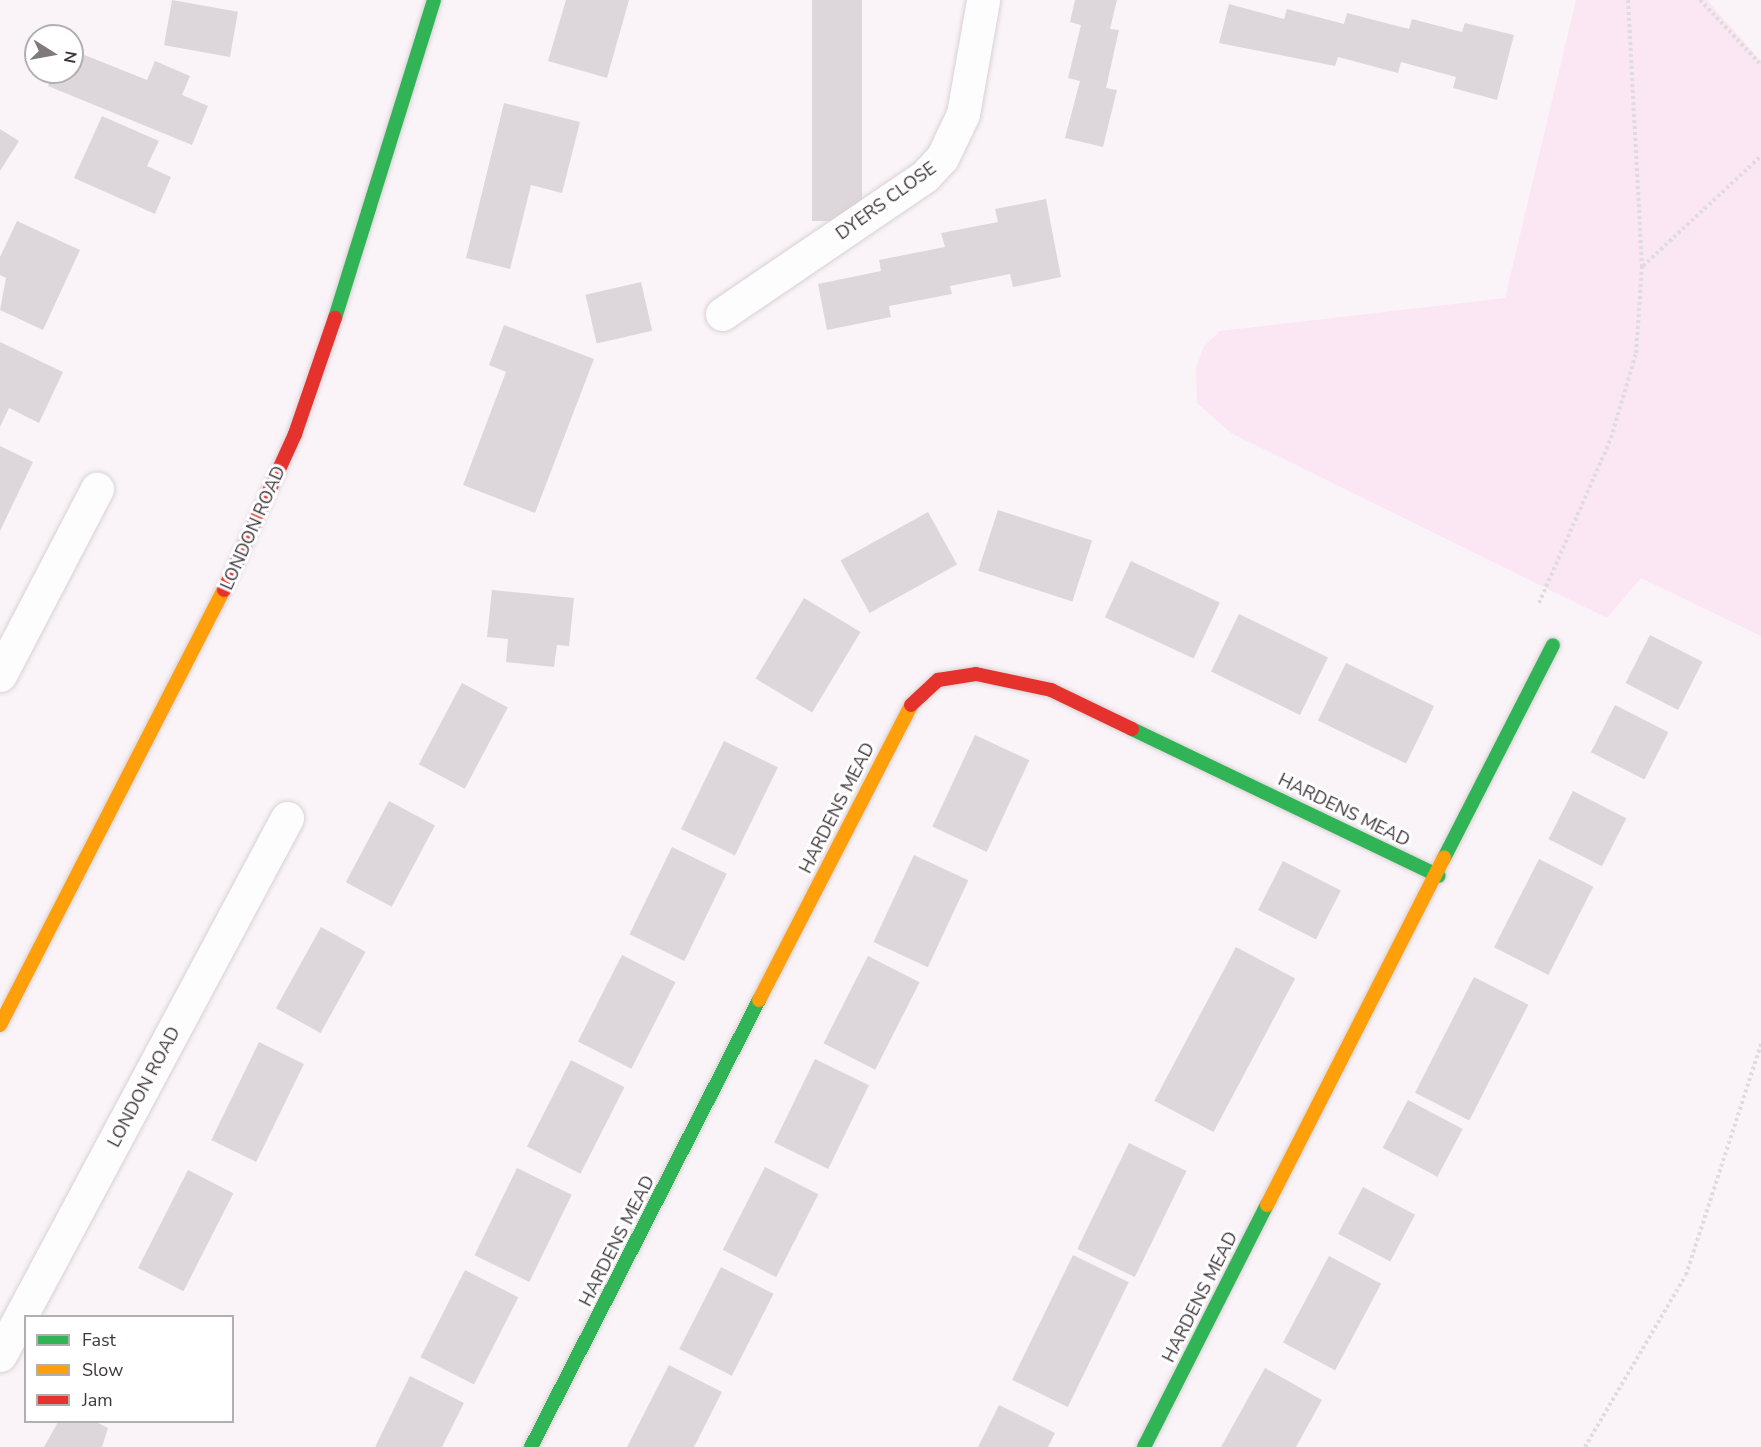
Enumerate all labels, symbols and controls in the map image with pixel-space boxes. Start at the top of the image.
north arrow [24,24,84,84]
text: N [58,49,82,65]
street label: DYERS CLOSE [832,157,940,245]
street label: LONDON ROAD [216,463,290,593]
street label: HARDENS MEAD [795,739,879,877]
street label: HARDENS MEAD [1275,769,1413,851]
street label: LONDON ROAD [103,1023,185,1151]
street label: HARDENS MEAD [575,1172,659,1310]
street label: HARDENS MEAD [1158,1228,1242,1366]
legend [24,1315,234,1423]
text: Fast [82,1328,116,1352]
text: Slow [82,1358,123,1382]
text: Jam [82,1388,113,1412]

